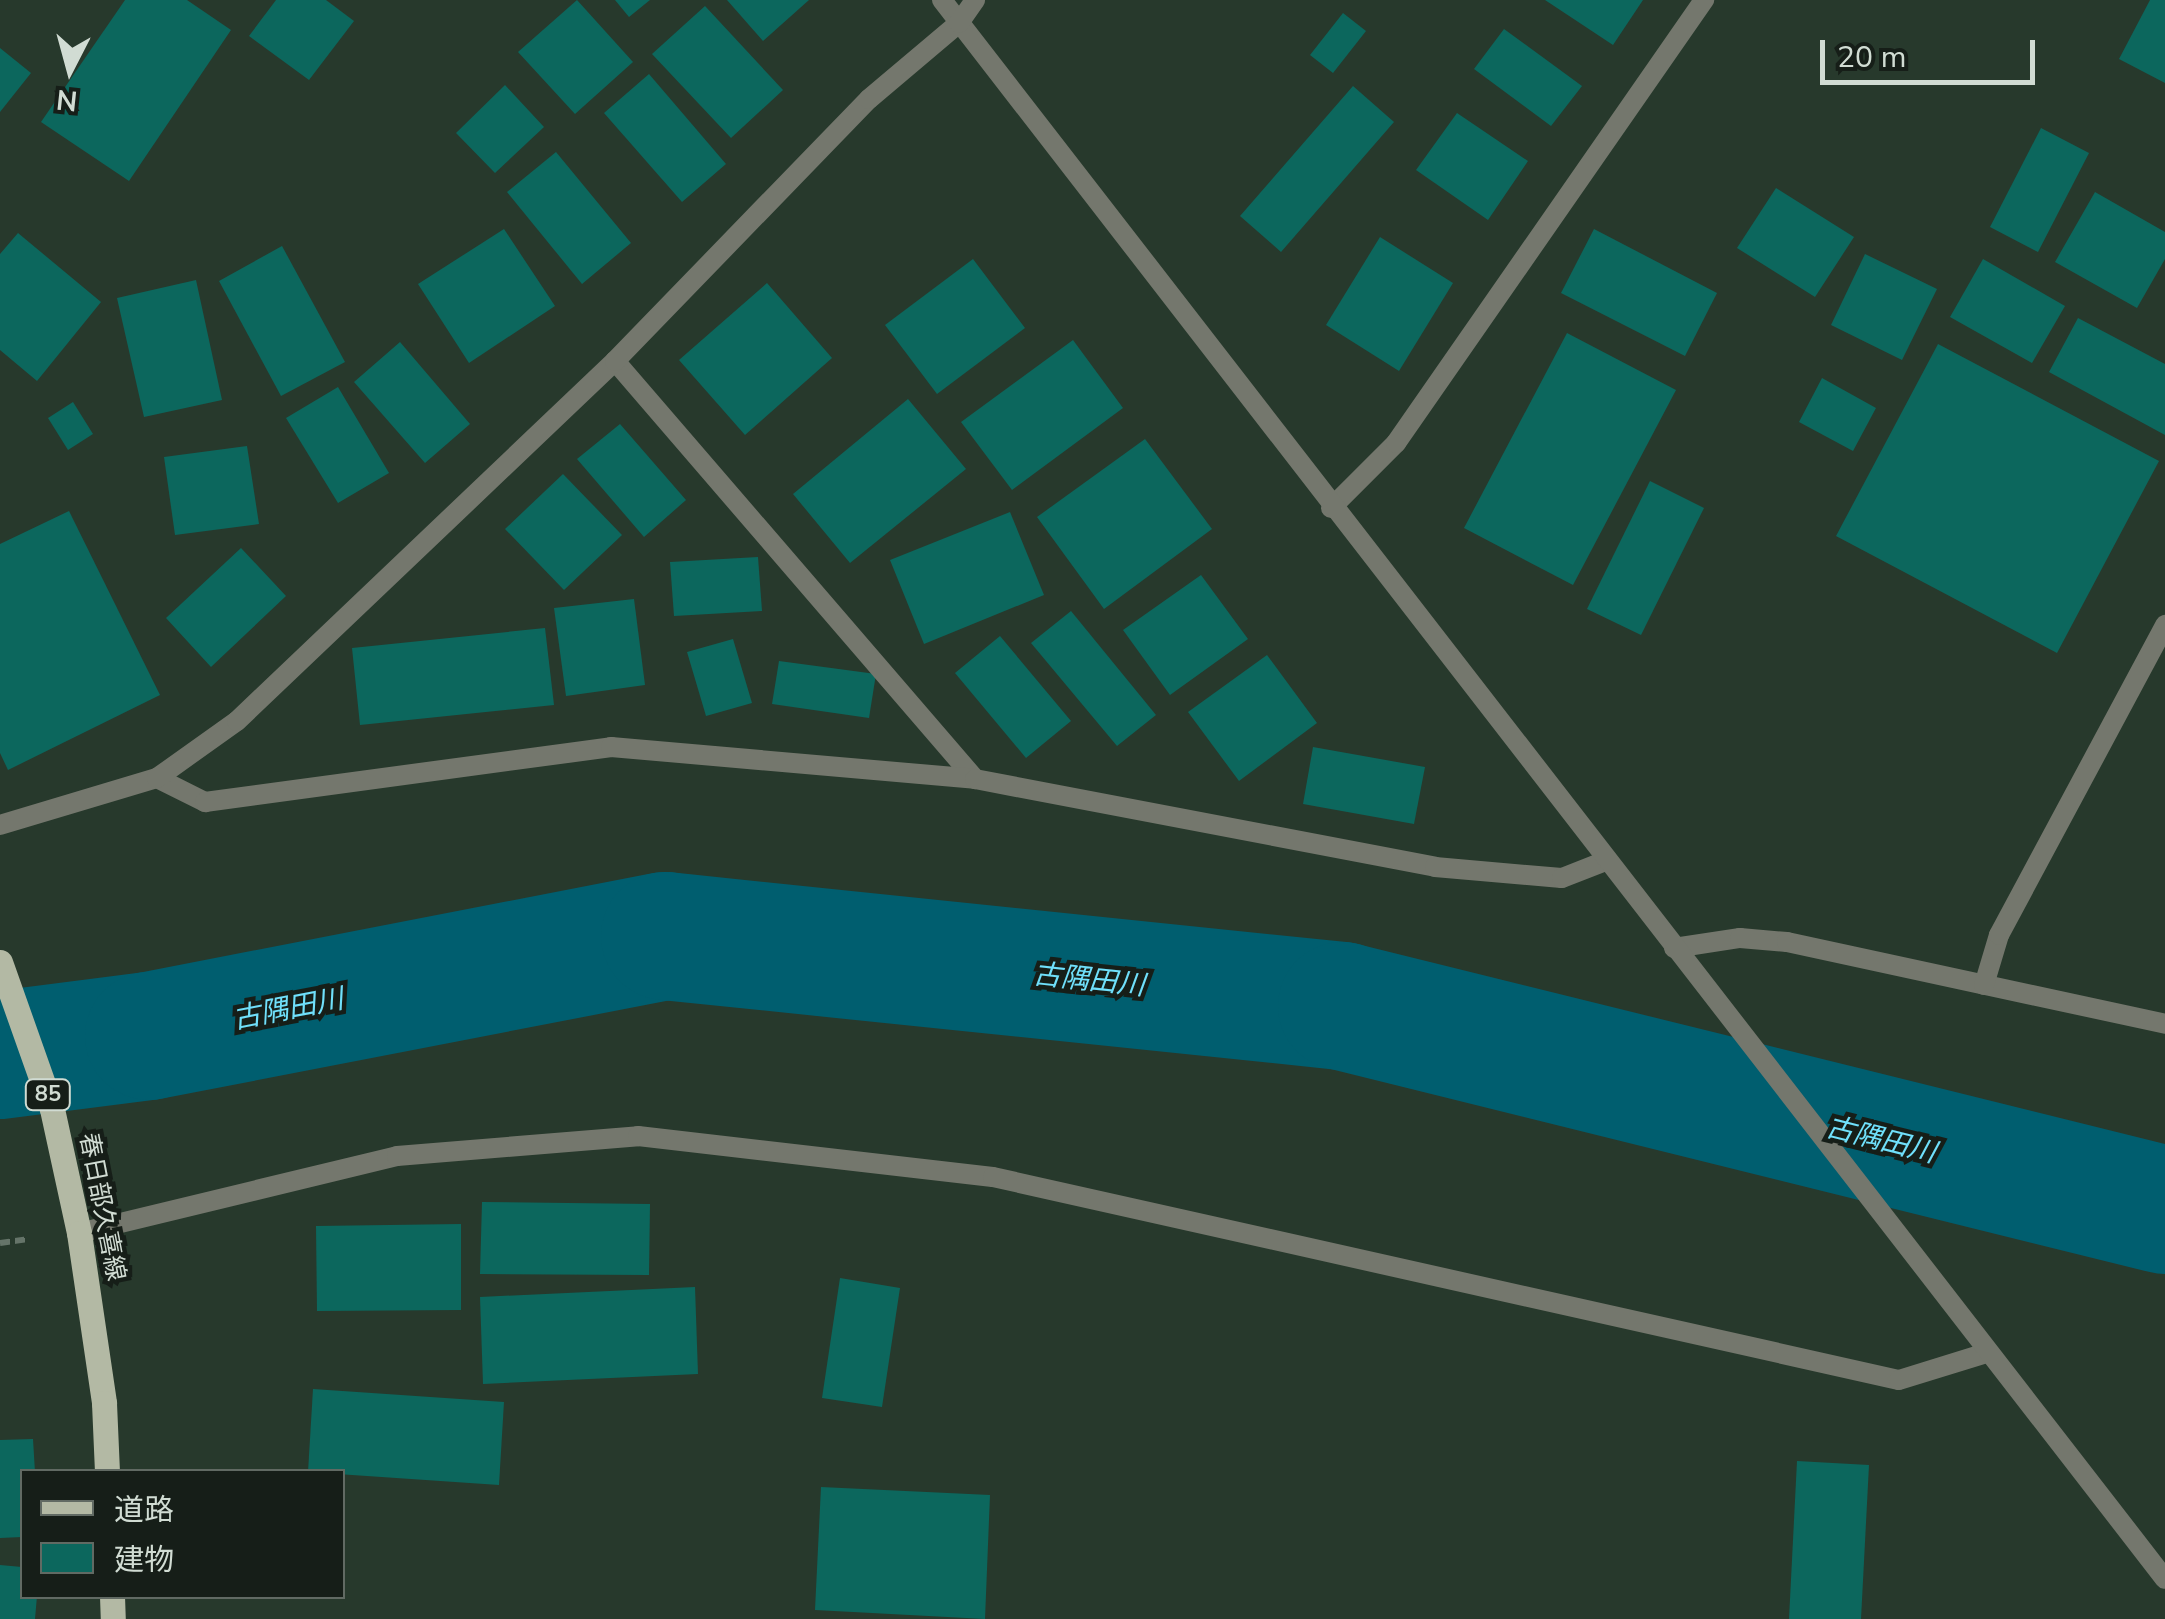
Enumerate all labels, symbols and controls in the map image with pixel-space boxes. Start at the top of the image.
north arrow [20,20,120,120]
scale bar [1825,20,2040,82]
text: 20 m [1837,37,1906,78]
text: N [54,80,79,120]
water label: 古隅田川 [1032,957,1146,1003]
water label: 古隅田川 [230,982,346,1036]
road number: 85 [23,1078,73,1112]
water label: 古隅田川 [1823,1110,1939,1170]
street label: 春日部久喜線 [73,1131,131,1283]
legend [20,1469,345,1599]
text: 道路 [114,1490,174,1531]
text: 建物 [114,1540,174,1581]

